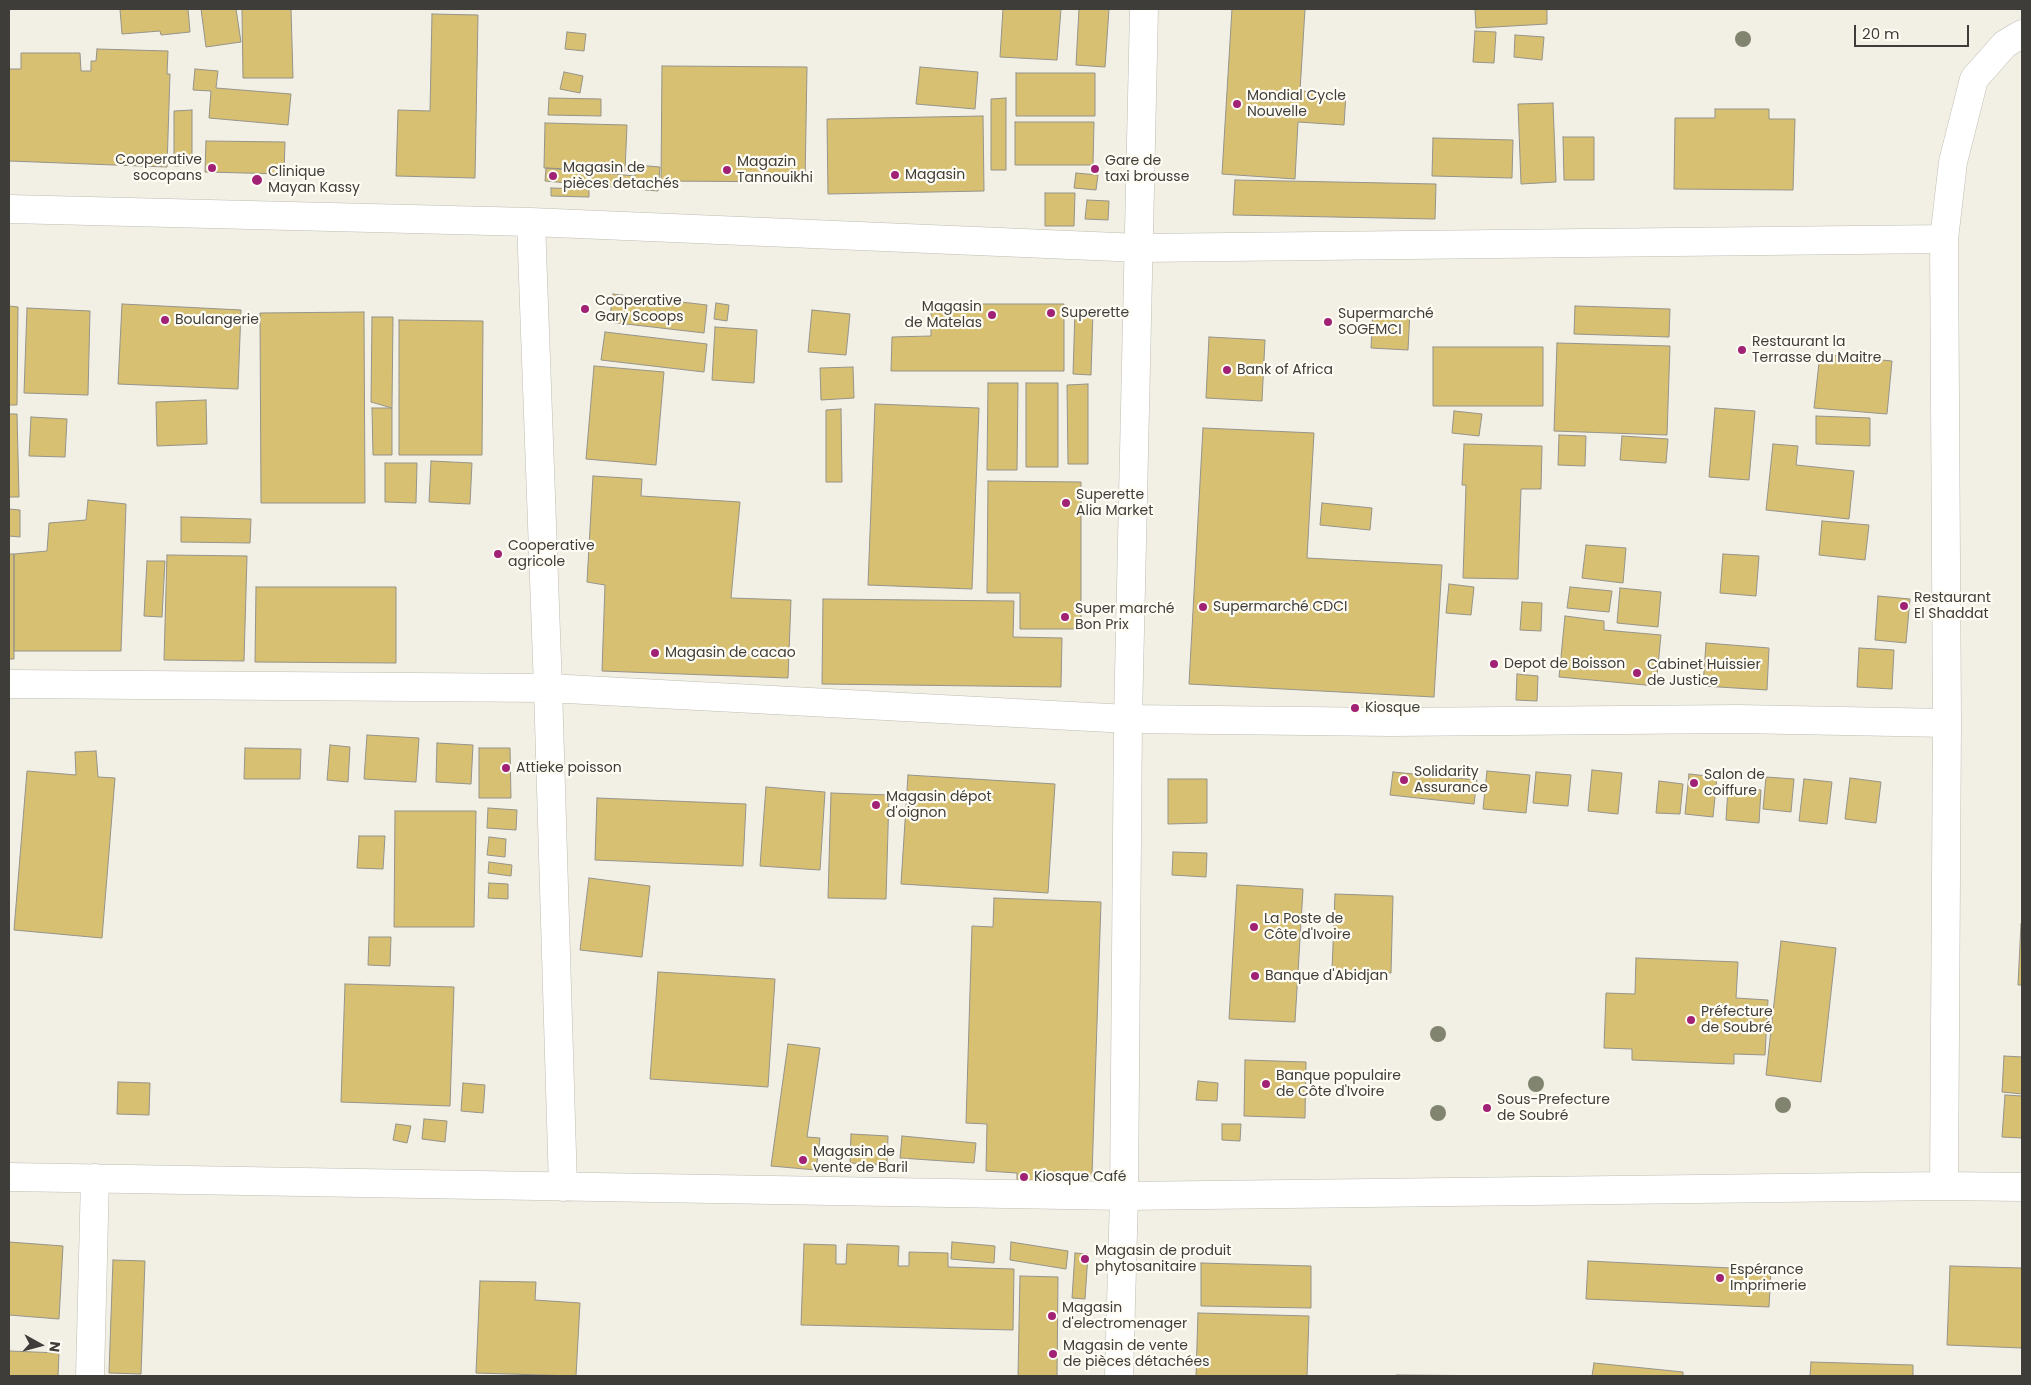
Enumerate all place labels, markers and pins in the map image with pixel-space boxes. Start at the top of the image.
place label: Mondial Cycle Nouvelle [1247,88,1346,120]
marker: Mondial Cycle Nouvelle [1231,98,1243,110]
place label: Cooperative socopans [115,152,202,184]
place label: Gare de taxi brousse [1105,153,1189,186]
place label: Magazin Tannouikhi [737,154,813,186]
place label: Magasin de pièces detachés [563,160,679,192]
marker: Cooperative socopans [206,162,218,174]
marker: Gare de taxi brousse [1089,163,1101,175]
place label: Clinique Mayan Kassy [268,164,360,196]
marker: Magazin Tannouikhi [721,164,733,176]
place label: Magasin [905,167,965,183]
marker: Magasin [889,169,901,181]
marker: Magasin de pièces detachés [547,170,559,182]
marker: Clinique Mayan Kassy [250,173,264,187]
place label: Cooperative Gary Scoops [595,293,684,326]
place label: Magasin de Matelas [905,299,982,332]
marker: Cooperative Gary Scoops [579,303,591,315]
place label: Superette [1061,305,1129,321]
place label: Supermarché SOGEMCI [1338,306,1434,338]
marker: Superette [1045,307,1057,319]
marker: Magasin de Matelas [986,309,998,321]
place label: Boulangerie [175,312,259,328]
marker: Boulangerie [159,314,171,326]
marker: Supermarché SOGEMCI [1322,316,1334,328]
place label: Restaurant la Terrasse du Maitre [1752,334,1881,367]
marker: Restaurant la Terrasse du Maitre [1736,344,1748,356]
place label: Bank of Africa [1237,362,1333,378]
marker: Bank of Africa [1221,364,1233,376]
place label: Superette Alia Market [1076,487,1153,520]
marker: Superette Alia Market [1060,497,1072,509]
place label: Cooperative agricole [508,538,595,570]
marker: Cooperative agricole [492,548,504,560]
place label: Restaurant El Shaddat [1914,590,1991,622]
place label: Supermarché CDCI [1213,599,1347,615]
marker: Restaurant El Shaddat [1898,600,1910,612]
place label: Super marché Bon Prix [1075,601,1175,634]
marker: Supermarché CDCI [1197,601,1209,613]
marker: Super marché Bon Prix [1059,611,1071,623]
place label: Magasin de cacao [665,645,796,661]
marker: Magasin de cacao [649,647,661,659]
place label: Depot de Boisson [1504,656,1625,672]
place label: Cabinet Huissier de Justice [1647,657,1761,690]
marker: Depot de Boisson [1488,658,1500,670]
marker: Cabinet Huissier de Justice [1631,667,1643,679]
place label: Kiosque [1365,700,1420,716]
marker: Kiosque [1349,702,1361,714]
place label: Attieke poisson [516,760,622,776]
marker: Attieke poisson [500,762,512,774]
place label: Solidarity Assurance [1414,764,1488,796]
place label: Salon de coiffure [1704,767,1765,800]
marker: Solidarity Assurance [1398,774,1410,786]
marker: Salon de coiffure [1688,777,1700,789]
place label: Magasin dépot d'oignon [886,789,992,822]
marker: Magasin dépot d'oignon [870,799,882,811]
place label: La Poste de Côte d'Ivoire [1264,911,1351,944]
marker: La Poste de Côte d'Ivoire [1248,921,1260,933]
place label: Banque d'Abidjan [1265,968,1388,984]
marker: Banque d'Abidjan [1249,970,1261,982]
place label: Préfecture de Soubré [1701,1004,1773,1036]
marker: Préfecture de Soubré [1685,1014,1697,1026]
place label: Banque populaire de Côte d'Ivoire [1276,1068,1401,1100]
marker: Banque populaire de Côte d'Ivoire [1260,1078,1272,1090]
place label: Sous-Prefecture de Soubré [1497,1092,1610,1124]
marker: Sous-Prefecture de Soubré [1481,1102,1493,1114]
place label: Magasin de vente de Baril [813,1144,908,1176]
marker: Magasin de vente de Baril [797,1154,809,1166]
place label: Kiosque Café [1034,1169,1126,1185]
marker: Kiosque Café [1018,1171,1030,1183]
place label: Magasin de produit phytosanitaire [1095,1243,1231,1276]
marker: Magasin de produit phytosanitaire [1079,1253,1091,1265]
place label: Espérance Imprimerie [1730,1262,1806,1294]
marker: Espérance Imprimerie [1714,1272,1726,1284]
place label: Magasin d'electromenager [1062,1300,1187,1332]
marker: Magasin d'electromenager [1046,1310,1058,1322]
place label: Magasin de vente de pièces détachées [1063,1338,1210,1370]
marker: Magasin de vente de pièces détachées [1047,1348,1059,1360]

